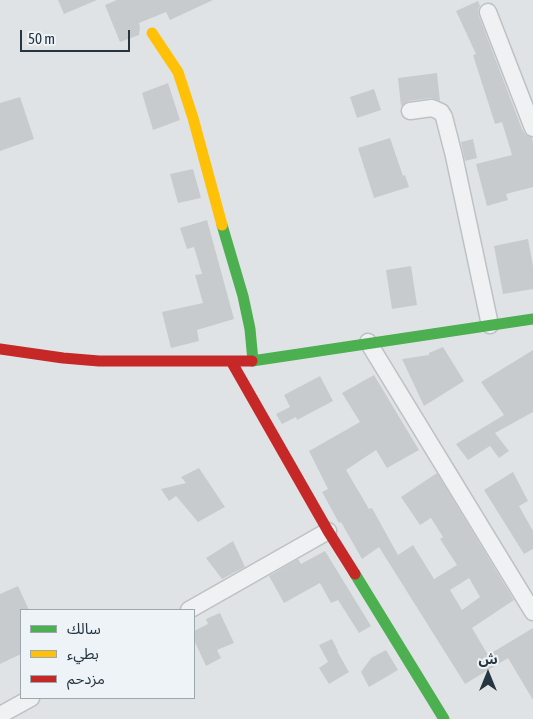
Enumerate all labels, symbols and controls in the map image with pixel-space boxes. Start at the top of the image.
scale bar [22,20,132,52]
text: 50 m [28,30,55,47]
legend [20,609,195,699]
text: سالك [67,620,101,637]
text: بطيء [67,645,99,662]
north arrow [463,649,513,699]
text: ش [478,651,498,667]
text: مزدحم [67,670,105,687]

